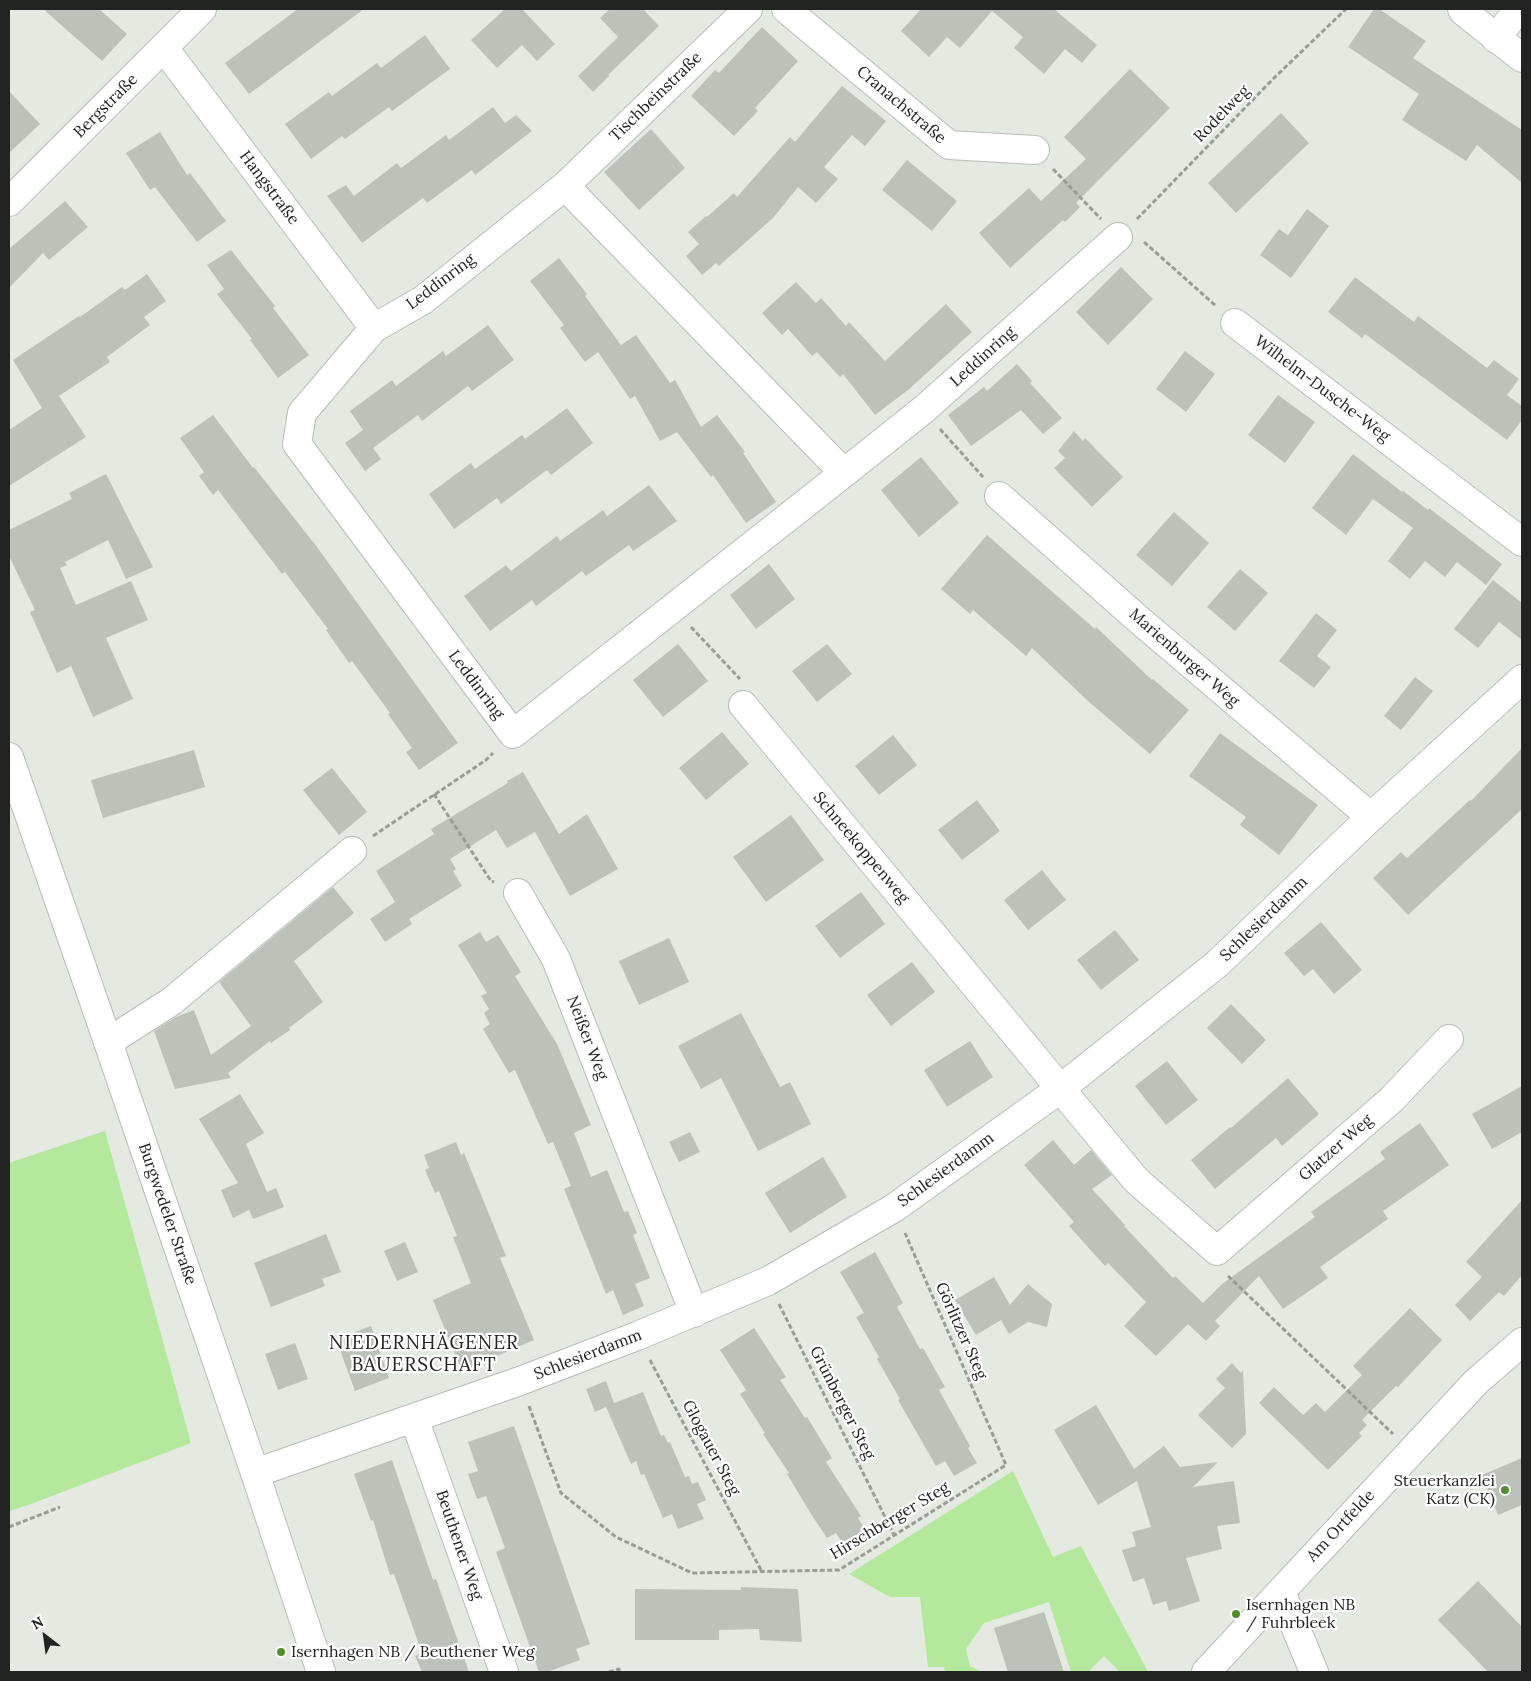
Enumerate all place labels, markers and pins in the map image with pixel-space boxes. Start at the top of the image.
place label: Steuerkanzlei Katz (CK) [1394,1471,1495,1509]
marker: Steuerkanzlei Katz (CK) [1499,1484,1511,1496]
place label: Isernhagen NB / Fuhrbleek [1246,1595,1355,1633]
marker: Isernhagen NB / Fuhrbleek [1230,1608,1242,1620]
place label: Isernhagen NB / Beuthener Weg [291,1642,535,1662]
marker: Isernhagen NB / Beuthener Weg [275,1646,287,1658]

